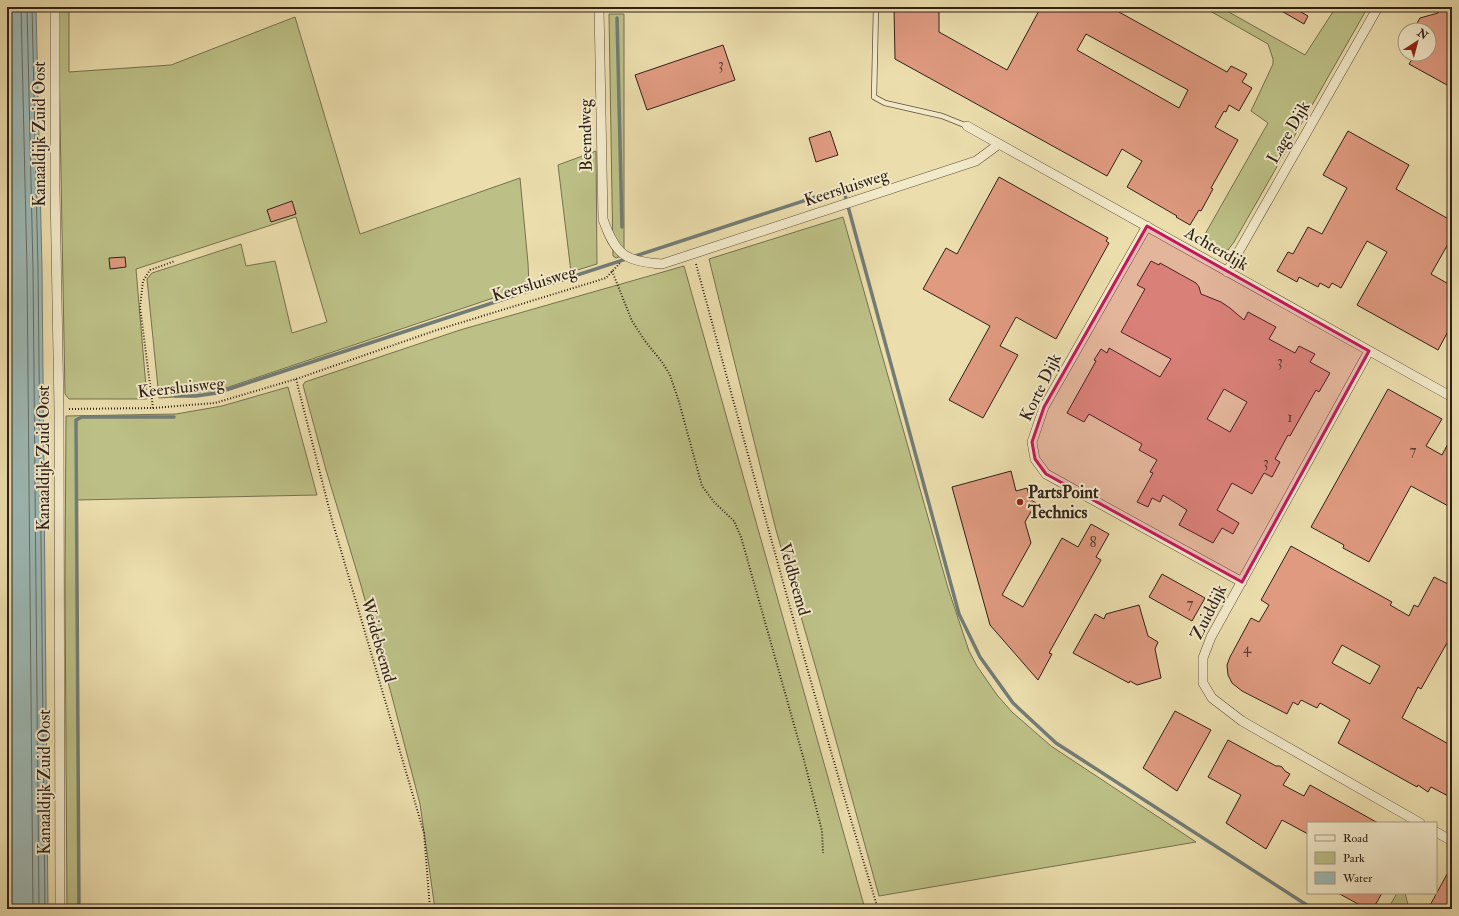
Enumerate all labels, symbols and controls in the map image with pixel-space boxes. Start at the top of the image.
north arrow [1397,22,1437,62]
text: N [1414,26,1431,43]
house number: 3 [718,55,724,74]
street label: Kanaaldijk Zuid Oost [29,61,50,207]
street label: Lage Dijk [1262,97,1315,167]
street label: Beemdweg [574,98,597,171]
street label: Keersluisweg [801,164,891,211]
street label: Achterdijk [1180,221,1252,275]
street label: Keersluisweg [489,260,580,306]
street label: Korte Dijk [1015,350,1066,424]
house number: 3 [1277,352,1283,371]
street label: Keersluisweg [137,372,226,403]
street label: Kanaaldijk Zuid Oost [33,385,54,531]
house number: 1 [1287,408,1293,427]
house number: 7 [1410,441,1417,460]
house number: 3 [1263,453,1269,472]
place label: PartsPoint Technics [1027,482,1099,523]
marker: PartsPoint Technics [1015,497,1025,507]
house number: 8 [1089,533,1097,552]
street label: Veldbeemd [774,540,815,618]
street label: Zuiddijk [1186,581,1231,643]
house number: 7 [1187,594,1194,613]
street label: Weidebeemd [356,595,401,685]
house number: 4 [1243,639,1252,658]
street label: Kanaaldijk Zuid Oost [34,709,55,855]
legend [1307,822,1437,894]
text: Road [1343,831,1368,846]
text: Park [1343,851,1365,866]
text: Water [1342,871,1373,886]

